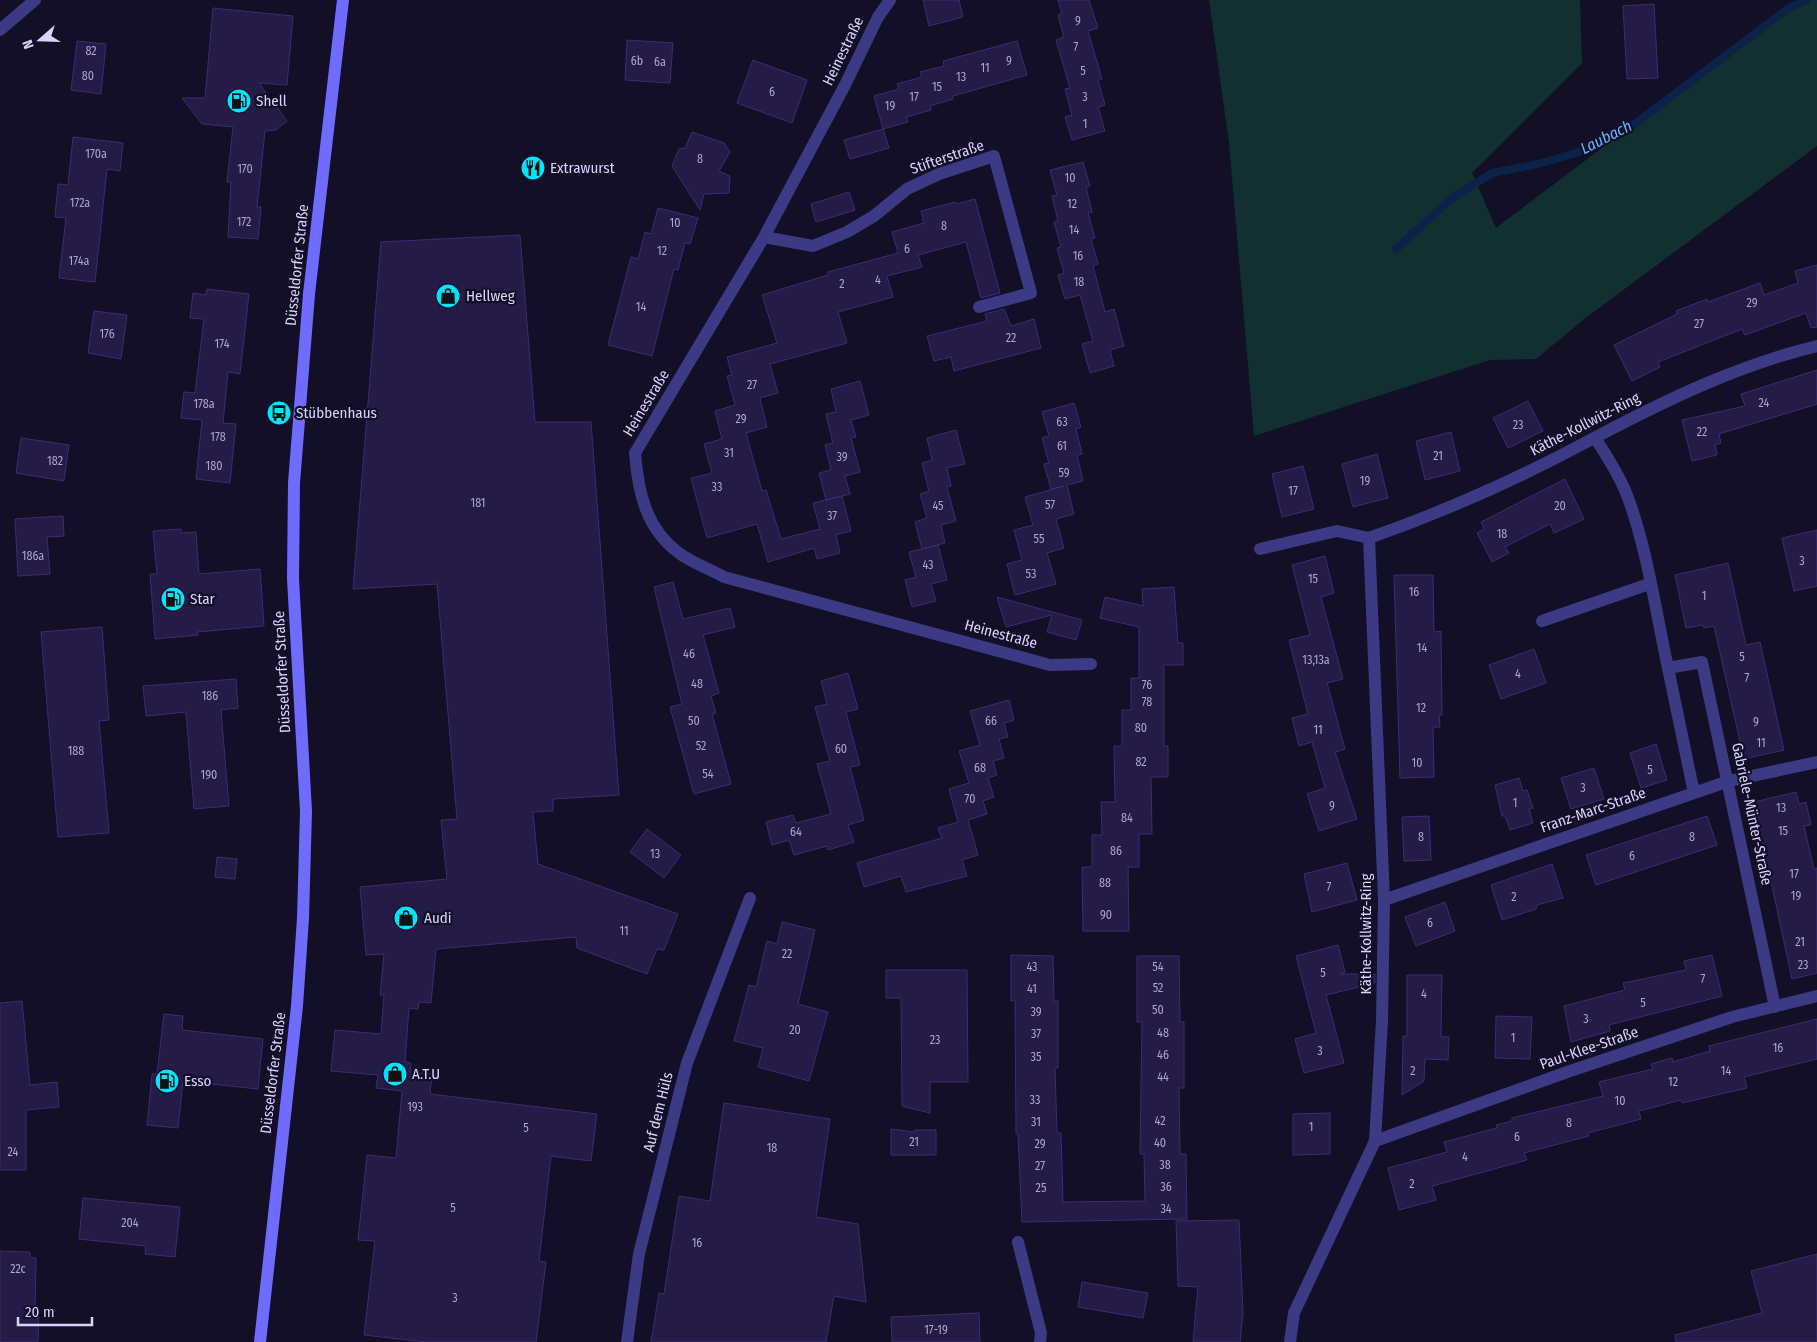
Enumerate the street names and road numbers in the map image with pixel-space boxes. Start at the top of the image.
street label: Heinestraße [819,14,867,88]
street label: Stifterstraße [908,136,986,178]
street label: Düsseldorfer Straße [282,203,312,327]
street label: Heinestraße [619,366,673,440]
street label: Käthe-Kollwitz-Ring [1527,389,1643,459]
street label: Düsseldorfer Straße [270,611,294,733]
street label: Heinestraße [963,616,1039,652]
street label: Gabriele-Münter-Straße [1728,741,1776,887]
street label: Franz-Marc-Straße [1538,784,1648,836]
street label: Käthe-Kollwitz-Ring [1357,874,1375,994]
street label: Düsseldorfer Straße [257,1011,289,1135]
street label: Paul-Klee-Straße [1537,1023,1641,1073]
street label: Auf dem Hüls [639,1070,677,1154]

